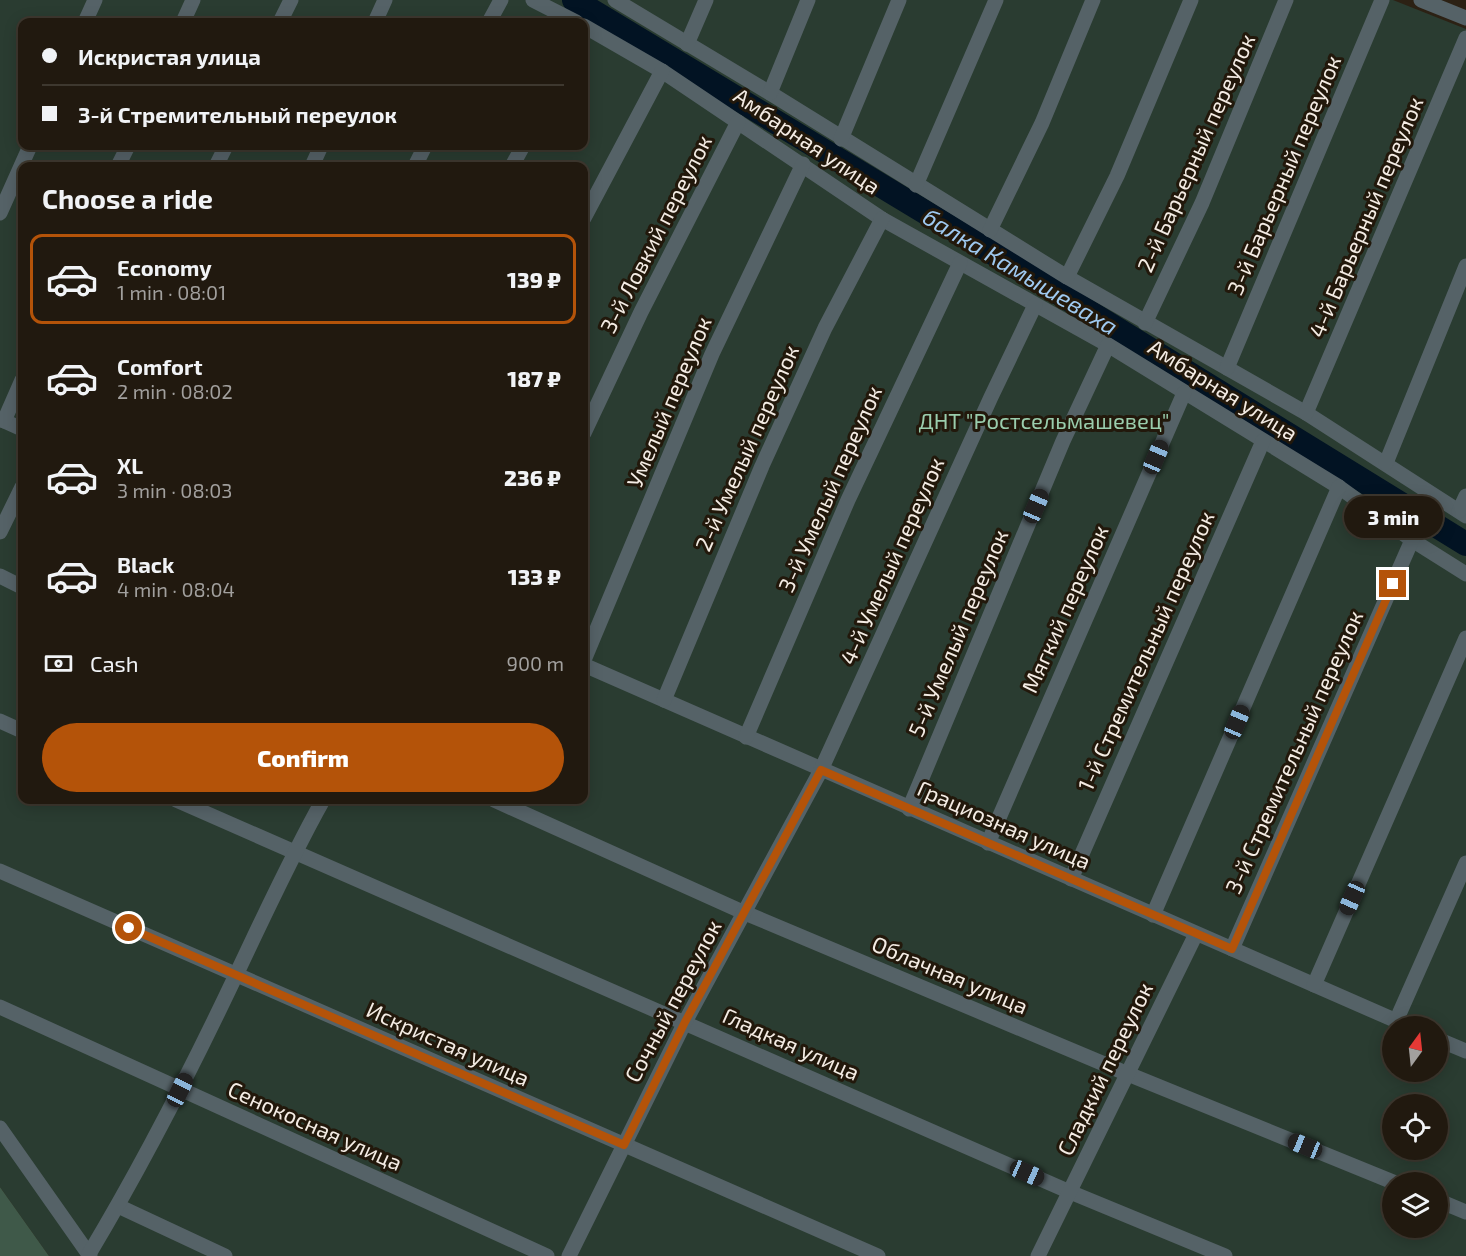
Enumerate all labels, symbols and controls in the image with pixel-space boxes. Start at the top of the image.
street label: 2-й Барьерный переулок [1131,29,1260,276]
text: Искристая улица [78,43,261,69]
street label: 3-й Барьерный переулок [1221,51,1346,299]
street label: Амбарная улица [729,82,886,200]
street label: 4-й Барьерный переулок [1303,92,1429,341]
text: 3-й Стремительный переулок [78,101,397,127]
street label: 3-й Ловкий переулок [594,130,717,337]
text: Choose a ride [42,182,213,214]
water label: балка Камышеваха [918,201,1124,340]
icon: car [45,252,99,306]
text: Economy [117,254,212,280]
text: 139 ₽ [507,266,561,292]
text: 1 min · 08:01 [117,280,226,304]
street label: Умелый переулок [620,312,717,491]
street label: Амбарная улица [1144,333,1303,446]
street label: 2-й Умелый переулок [689,340,804,555]
icon: car [45,351,99,405]
text: Comfort [117,353,202,379]
text: 187 ₽ [507,365,561,391]
text: 2 min · 08:02 [117,379,233,403]
street label: 3-й Умелый переулок [772,381,887,596]
park label: ДНТ "Ростсельмашевец" [918,407,1170,433]
car [1141,437,1171,477]
icon: car [45,450,99,504]
text: XL [117,452,143,478]
street label: 4-й Умелый переулок [834,453,950,669]
text: 236 ₽ [504,464,561,490]
text: 3 min · 08:03 [117,478,232,502]
car [1021,486,1051,526]
callout: 3 min [1344,497,1442,539]
text: 3 min [1368,505,1419,529]
street label: 1-й Стремительный переулок [1072,507,1220,795]
street label: Мягкий переулок [1015,521,1114,697]
street label: 5-й Умелый переулок [902,525,1013,740]
icon: car [45,549,99,603]
text: Black [117,551,174,577]
text: 133 ₽ [508,563,561,589]
route end [1379,570,1406,597]
text: 4 min · 08:04 [117,577,235,601]
street label: 3-й Стремительный переулок [1219,606,1368,897]
icon: cash [42,647,75,680]
text: Cash [90,650,139,676]
text: 900 m [506,651,564,675]
car [1222,702,1252,742]
button: Confirm [42,723,564,792]
street label: Грациозная улица [913,774,1095,875]
car [1336,878,1368,918]
route start [115,914,142,941]
street label: Сочный переулок [618,915,727,1087]
street label: Облачная улица [868,930,1032,1020]
street label: Сладкий переулок [1051,978,1158,1160]
street label: Искристая улица [362,995,534,1092]
street label: Гладкая улица [719,1001,864,1086]
north arrow [1382,1016,1448,1082]
map controls [1382,1016,1448,1238]
car [164,1070,196,1110]
street label: Сенокосная улица [224,1075,407,1176]
button: locate [1382,1094,1448,1160]
car [1285,1131,1325,1161]
car [1007,1157,1047,1189]
button: layers [1382,1172,1448,1238]

